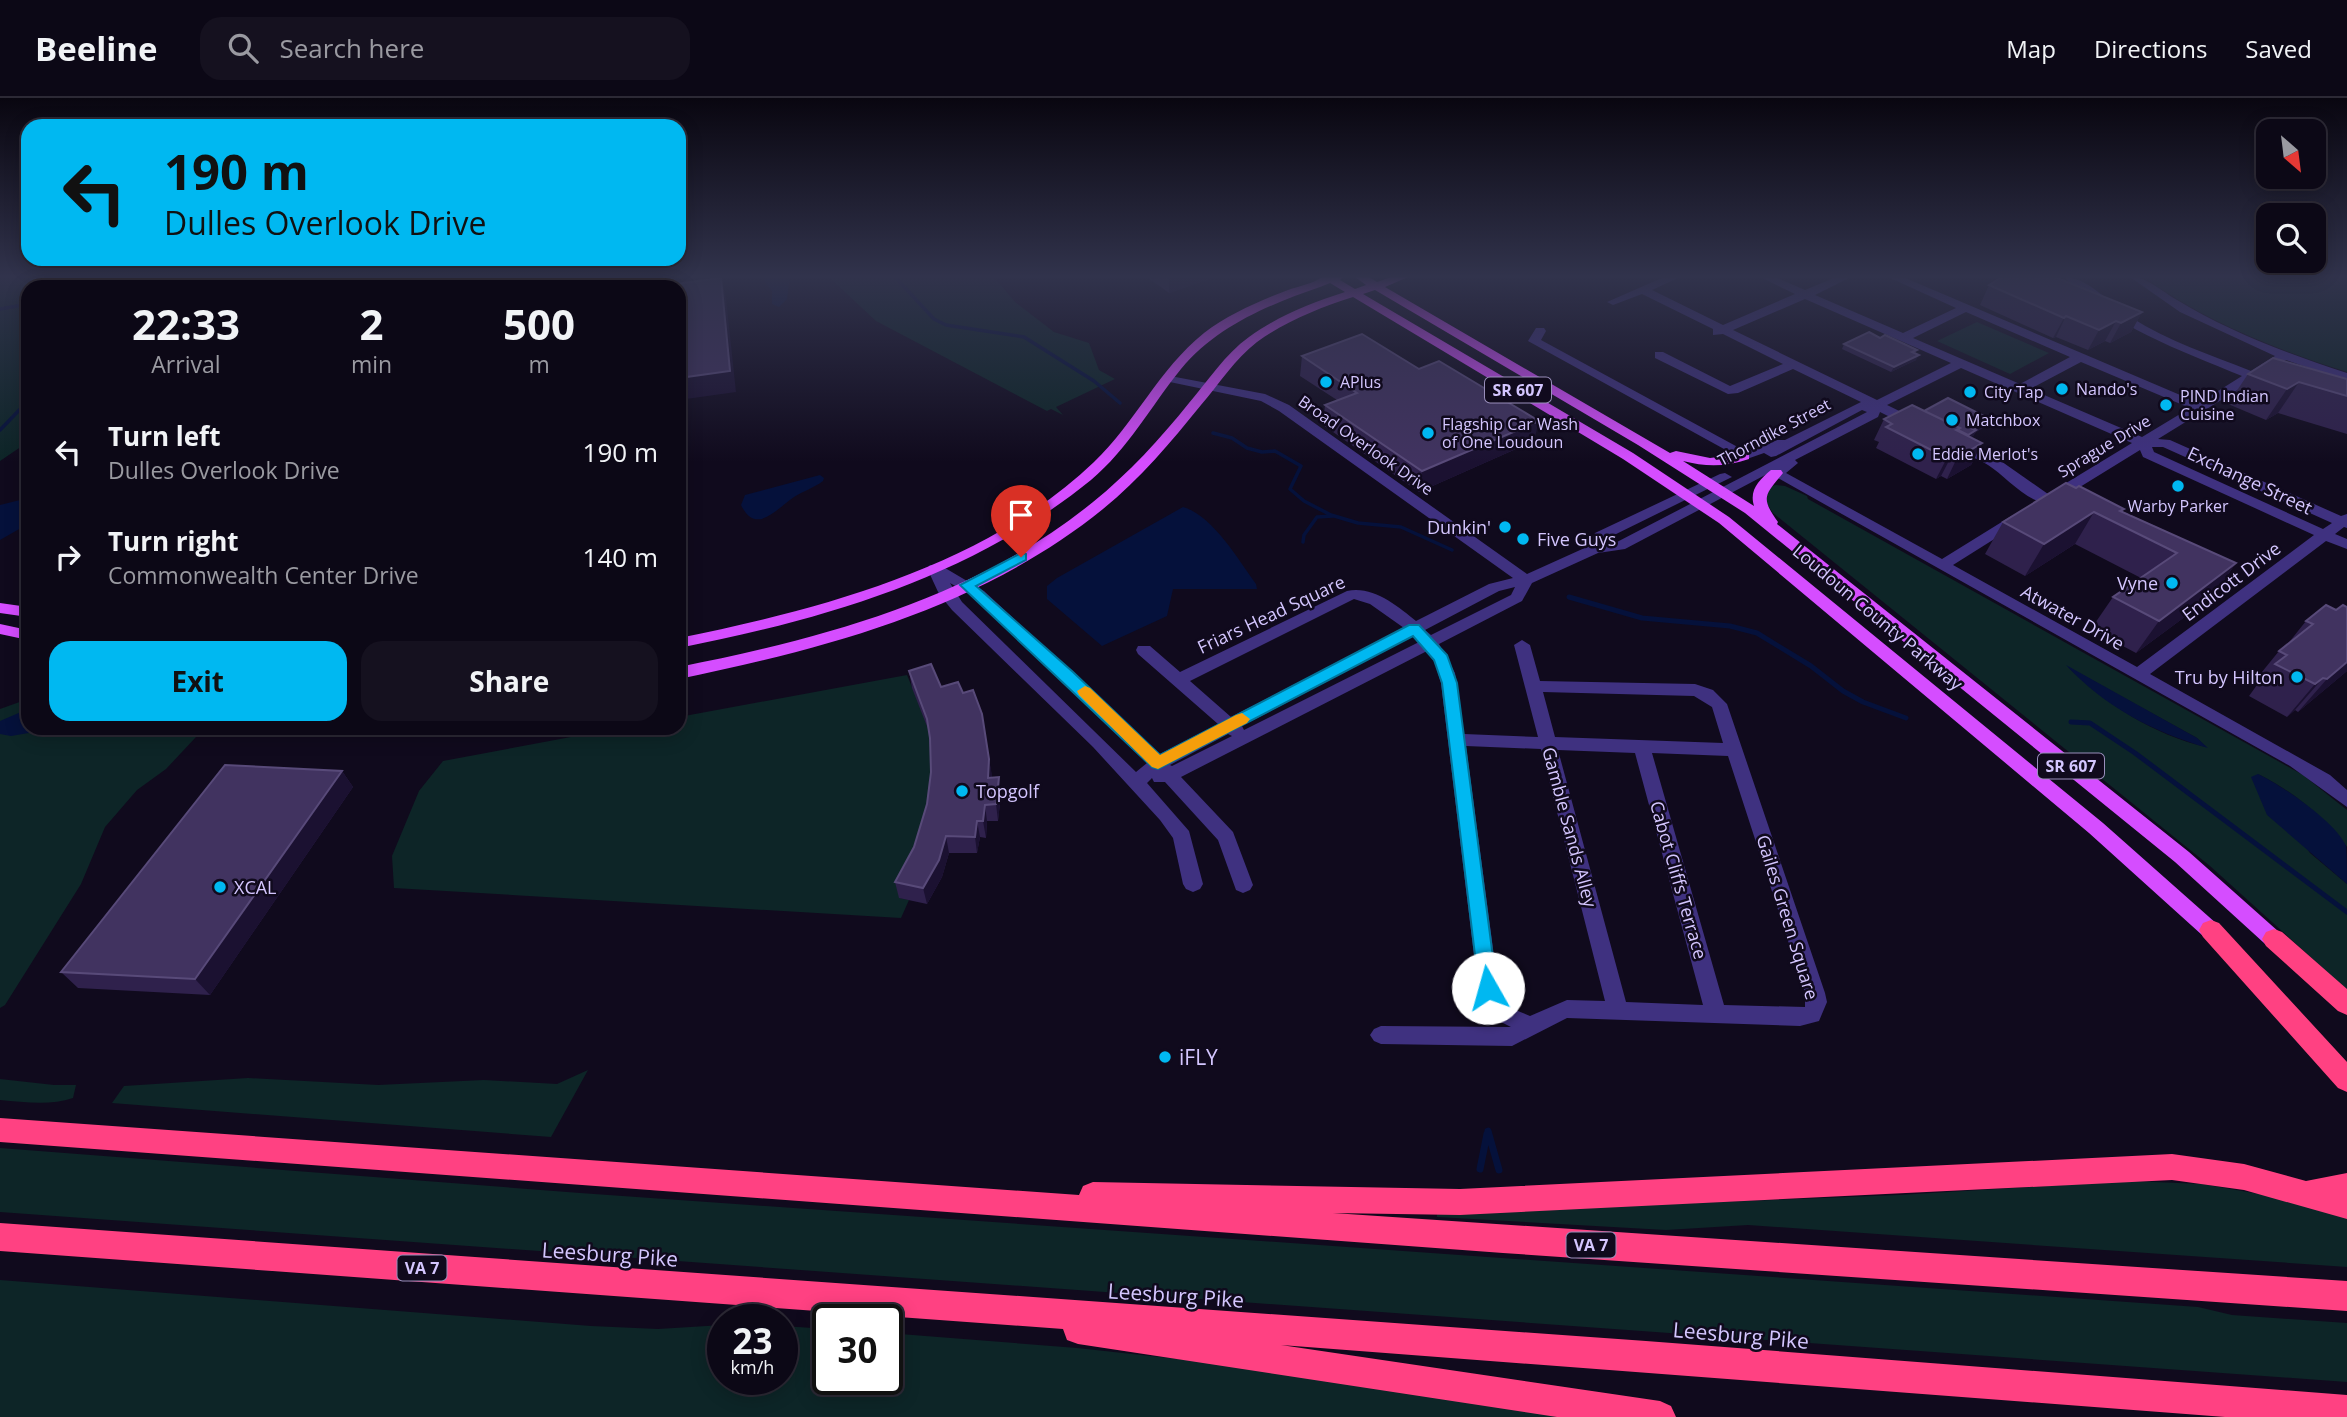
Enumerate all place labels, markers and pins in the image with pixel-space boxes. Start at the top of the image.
place label: APlus [1340,371,1381,393]
marker: APlus [1318,374,1334,390]
place label: Nando's [2076,378,2137,400]
place label: City Tap [1984,381,2043,403]
marker: Nando's [2054,381,2070,397]
marker: City Tap [1962,384,1978,400]
place label: PIND Indian Cuisine [2180,385,2269,425]
marker: PIND Indian Cuisine [2158,397,2174,413]
place label: Matchbox [1966,409,2041,431]
marker: Matchbox [1944,412,1960,428]
place label: Flagship Car Wash of One Loudoun [1442,413,1578,453]
marker: Flagship Car Wash of One Loudoun [1420,425,1436,441]
place label: Eddie Merlot's [1932,443,2038,465]
marker: Eddie Merlot's [1910,446,1926,462]
marker: Warby Parker [2170,478,2186,494]
pin [991,485,1051,557]
place label: Warby Parker [2127,495,2229,517]
place label: Dunkin' [1427,515,1491,539]
marker: Dunkin' [1497,519,1513,535]
place label: Five Guys [1537,527,1616,551]
marker: Five Guys [1515,531,1531,547]
place label: Vyne [2117,571,2158,595]
marker: Vyne [2164,575,2180,591]
place label: Tru by Hilton [2175,665,2283,689]
marker: Tru by Hilton [2289,669,2305,685]
place label: Topgolf [976,779,1040,803]
marker: Topgolf [954,783,970,799]
place label: XCAL [234,875,277,899]
marker: XCAL [212,879,228,895]
place label: iFLY [1179,1043,1218,1071]
marker: iFLY [1157,1049,1173,1065]

